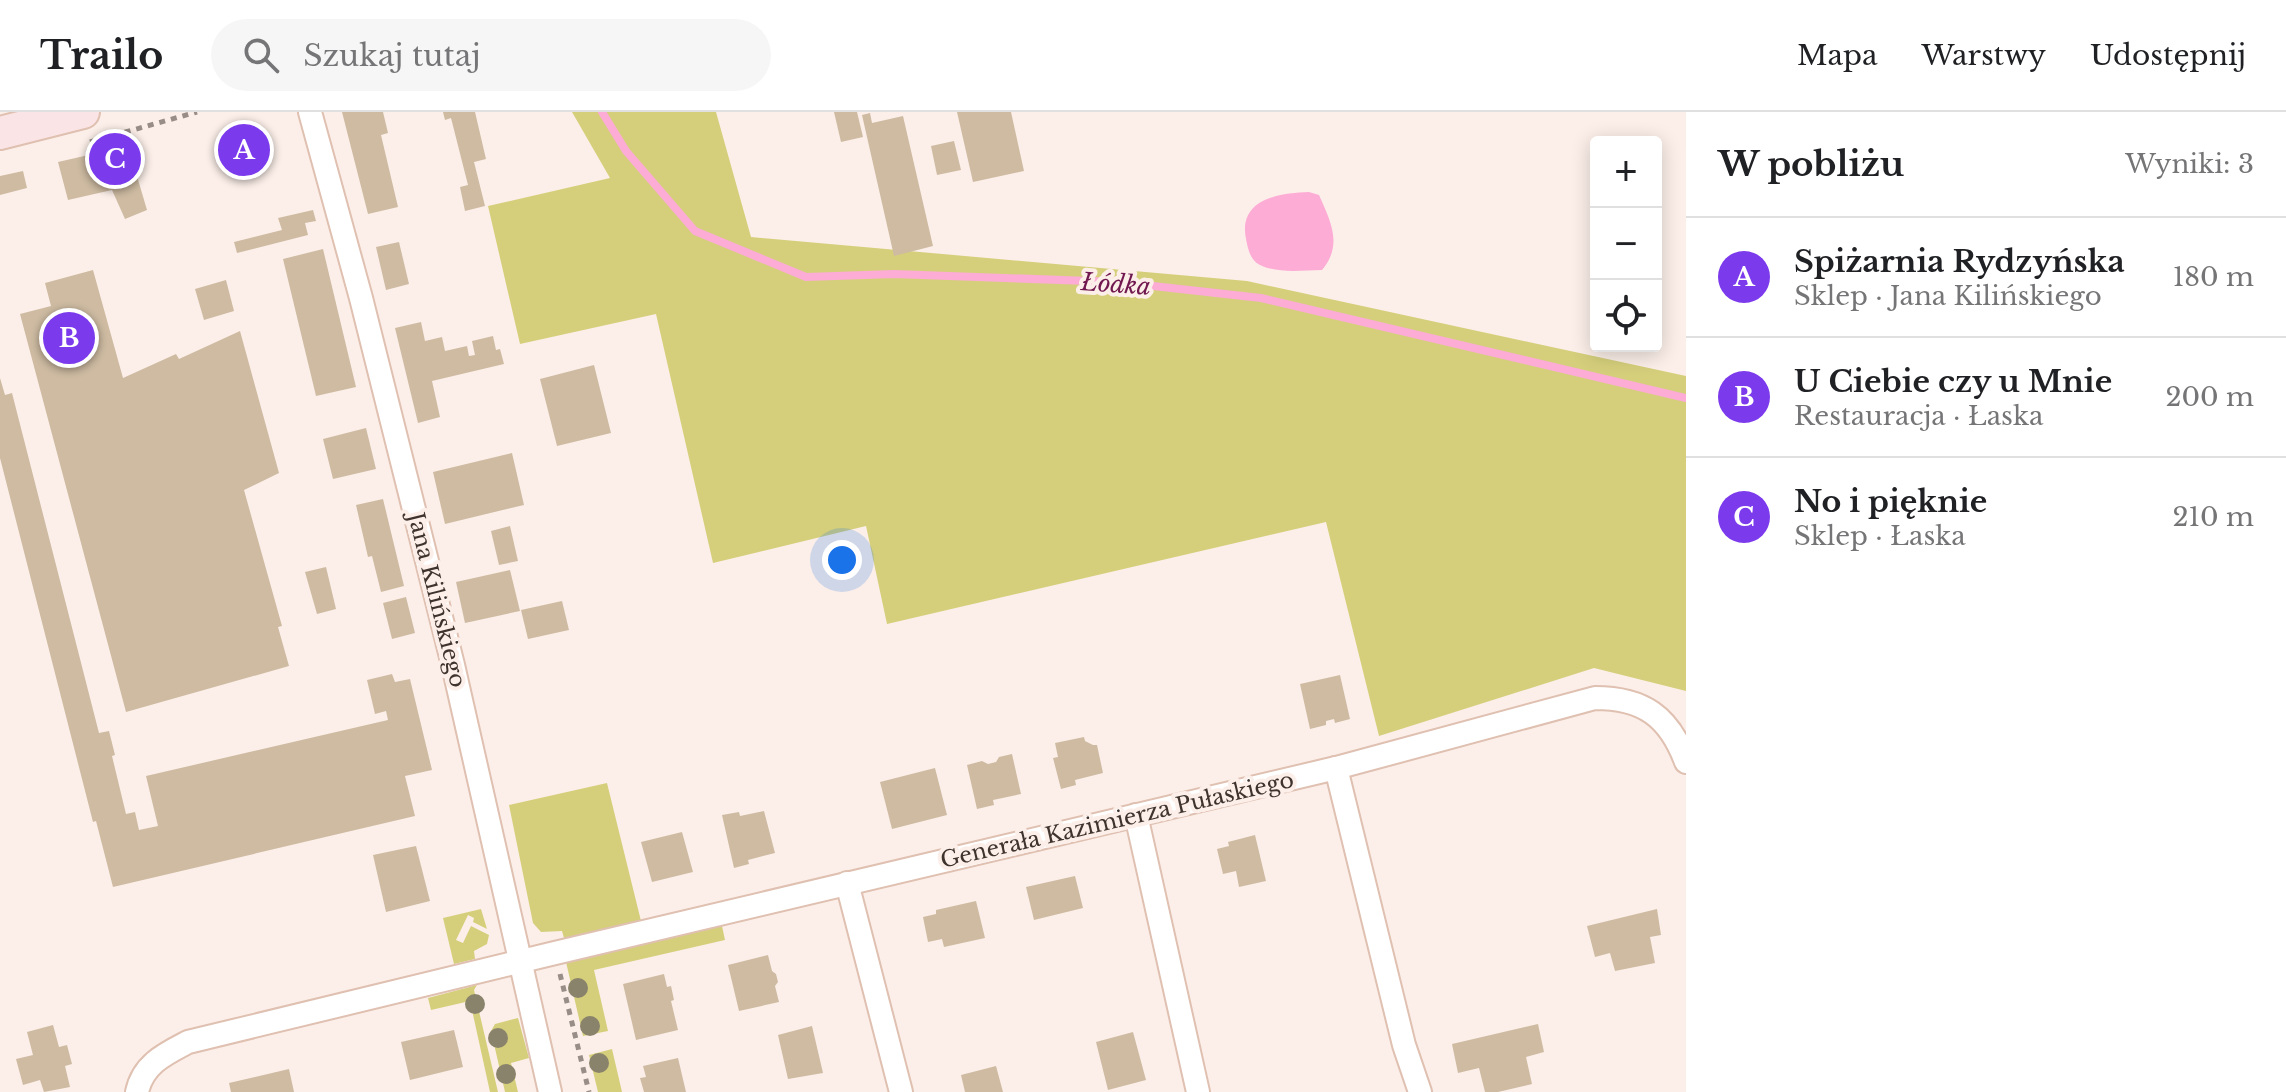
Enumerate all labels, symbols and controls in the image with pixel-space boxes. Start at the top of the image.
search box [211,19,771,91]
text: Trailo [40,32,163,79]
icon: search [239,33,283,77]
text: Szukaj tutaj [303,37,481,74]
text: Mapa [1797,38,1878,73]
text: Warstwy [1922,38,2046,73]
text: Udostępnij [2090,38,2246,73]
pin: A [218,120,270,180]
pin: C [89,129,141,189]
map controls [1590,136,1662,352]
button: + [1590,136,1662,208]
text: W pobliżu [1718,143,1904,185]
text: Wyniki: 3 [2125,148,2254,180]
button: − [1590,208,1662,280]
text: Spiżarnia Rydzyńska [1794,243,2125,280]
text: A [1733,261,1755,293]
text: 180 m [2173,261,2254,293]
water label: Łódka [1079,267,1152,301]
button: locate [1590,280,1662,352]
text: Sklep · Jana Kilińskiego [1794,280,2102,312]
pin: B [43,308,95,368]
text: U Ciebie czy u Mnie [1794,363,2112,400]
text: B [1734,381,1754,413]
text: 200 m [2165,381,2254,413]
text: Restauracja · Łaska [1794,400,2043,432]
text: No i pięknie [1794,483,1987,520]
text: C [1733,501,1755,533]
text: 210 m [2172,501,2254,533]
street label: Jana Kilińskiego [402,507,472,690]
text: Sklep · Łaska [1794,520,1966,552]
your location [822,540,862,580]
street label: Generała Kazimierza Pułaskiego [938,766,1296,874]

